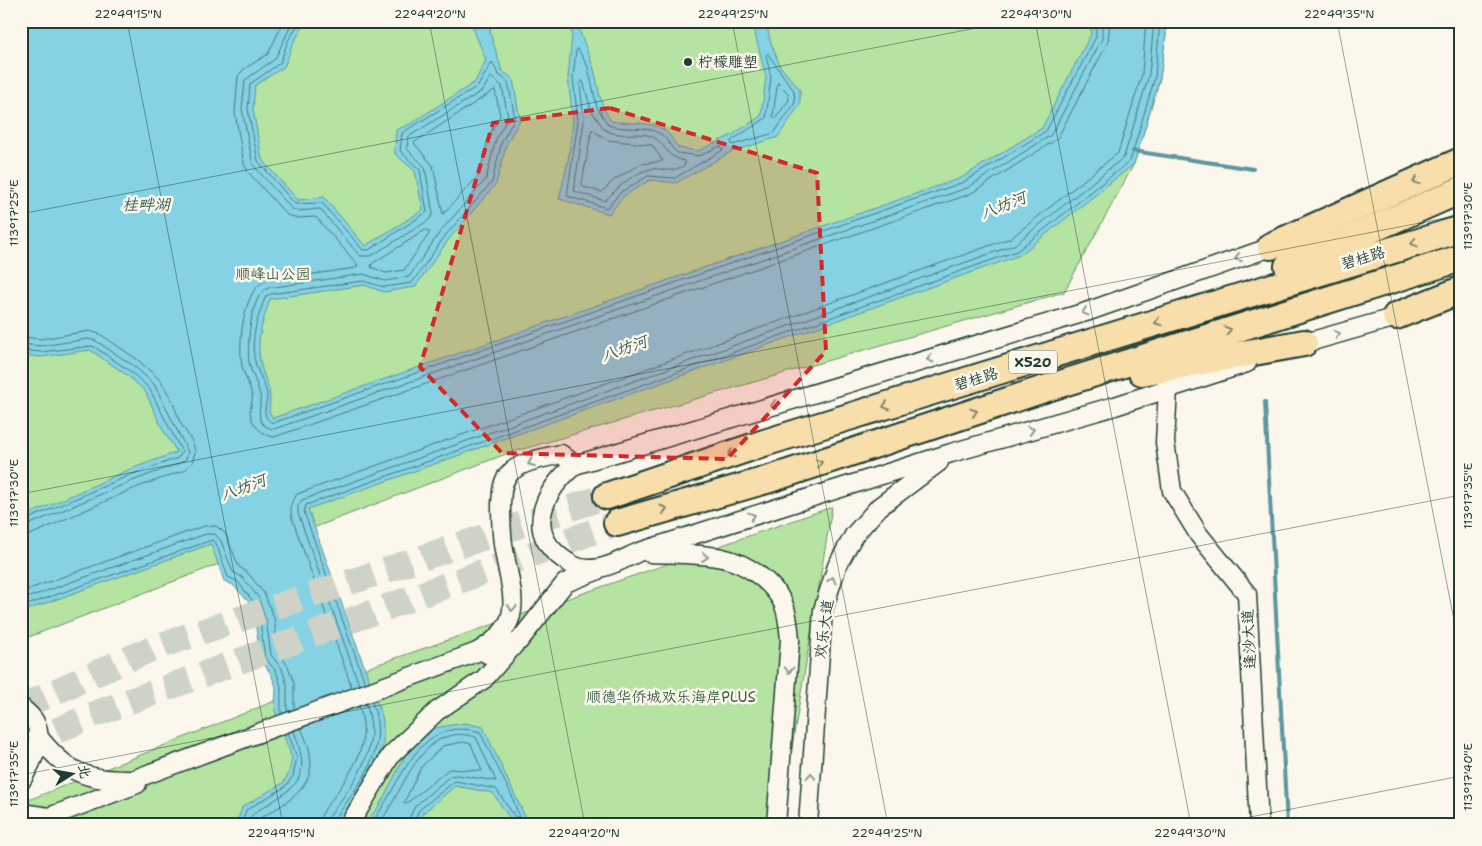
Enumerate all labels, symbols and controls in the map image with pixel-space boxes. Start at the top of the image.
text: 22°49'15"N [94,6,162,22]
text: 22°49'20"N [394,6,466,22]
text: 22°49'25"N [698,6,768,22]
text: 22°49'30"N [1000,6,1072,22]
text: 22°49'35"N [1304,6,1374,22]
place label: 柠檬雕塑 [698,52,758,72]
marker: 柠檬雕塑 [682,56,694,68]
one-way arrow [1412,174,1421,185]
text: 113°17'25"E [6,180,22,246]
text: 113°17'30"E [1460,182,1476,250]
water label: 八坊河 [977,186,1032,224]
water label: 桂畔湖 [122,194,172,215]
one-way arrow [1410,238,1419,248]
street label: 碧桂路 [1339,242,1387,274]
one-way arrow [1234,252,1243,262]
park label: 顺峰山公园 [235,264,311,284]
one-way arrow [1081,306,1090,316]
one-way arrow [1155,316,1163,326]
one-way arrow [1224,326,1232,336]
water label: 八坊河 [598,329,653,367]
one-way arrow [1332,330,1340,340]
road number: X520 [1009,351,1057,374]
one-way arrow [926,353,934,363]
street label: 碧桂路 [952,363,1000,395]
one-way arrow [770,400,778,410]
one-way arrow [883,401,891,411]
one-way arrow [969,408,977,418]
one-way arrow [1027,425,1036,436]
one-way arrow [727,448,736,458]
one-way arrow [527,456,536,467]
one-way arrow [815,458,823,468]
text: 113°17'30"E [6,459,22,527]
text: 113°17'35"E [1460,463,1476,529]
water label: 八坊河 [217,468,272,506]
one-way arrow [659,505,667,515]
one-way arrow [748,512,756,522]
one-way arrow [702,551,710,562]
one-way arrow [827,577,837,585]
street label: 欢乐大道 [810,598,838,660]
one-way arrow [507,605,518,613]
street label: 逢沙大道 [1237,609,1261,669]
one-way arrow [783,666,794,674]
park label: 顺德华侨城欢乐海岸PLUS [586,687,756,707]
text: 113°17'35"E [6,741,22,807]
text: 113°17'40"E [1460,743,1476,811]
north arrow [48,748,98,798]
text: 北 [75,763,95,780]
one-way arrow [805,772,816,780]
text: 22°49'15"N [247,825,315,841]
text: 22°49'20"N [548,825,620,841]
text: 22°49'25"N [852,825,922,841]
text: 22°49'30"N [1154,825,1226,841]

